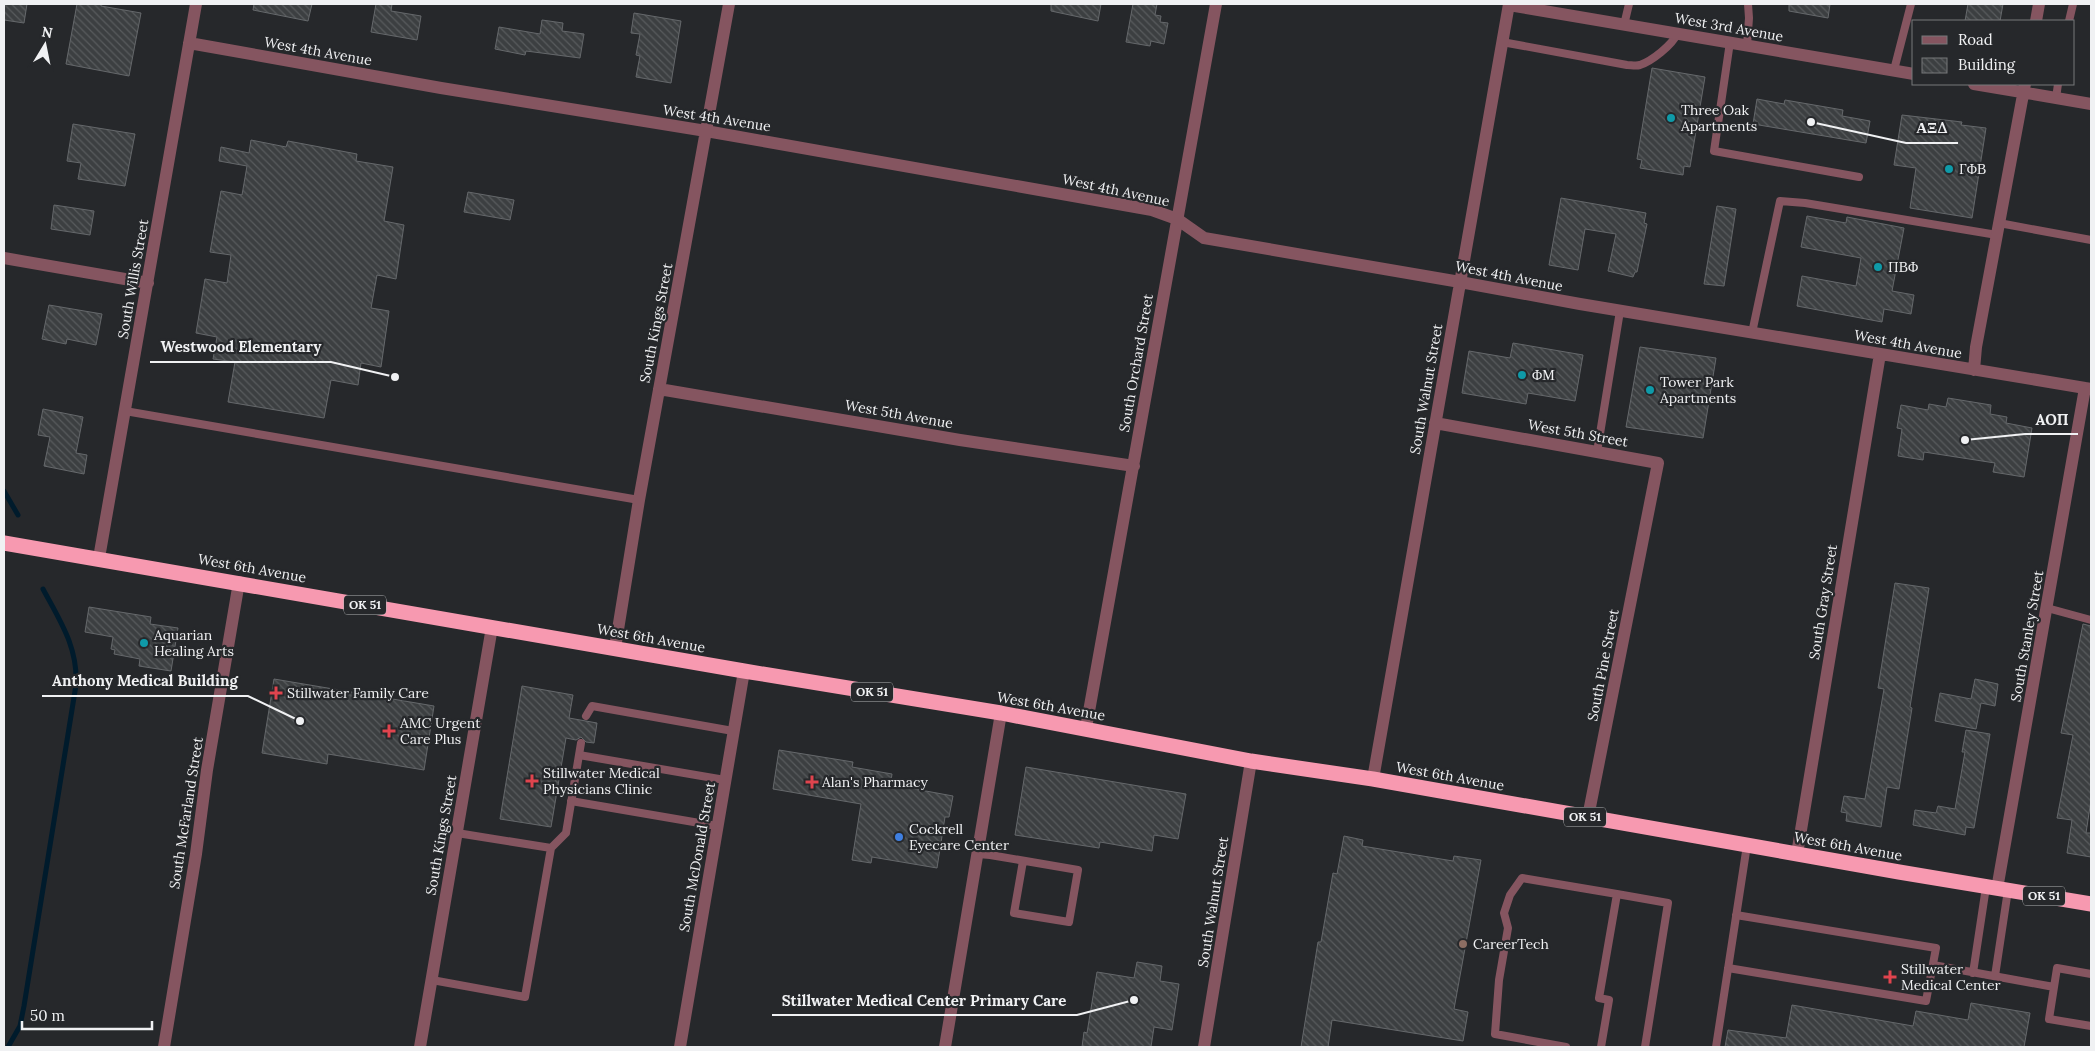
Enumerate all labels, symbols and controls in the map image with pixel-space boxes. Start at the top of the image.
street label: West 3rd Avenue [1673,9,1785,45]
north arrow [20,20,70,70]
legend [1912,20,2075,85]
text: N [40,22,54,42]
text: Road [1958,30,1993,49]
street label: West 4th Avenue [263,33,374,69]
text: Building [1958,55,2016,74]
street label: West 4th Avenue [662,101,773,135]
place label: Three Oak Apartments [1680,101,1757,135]
marker: Three Oak Apartments [1665,112,1677,124]
callout: ΑΞΔ [1906,113,1958,143]
text: ΑΞΔ [1916,118,1948,137]
place label: ΓΦΒ [1959,160,1986,178]
marker: ΓΦΒ [1943,163,1955,175]
street label: West 4th Avenue [1061,170,1172,210]
street label: South Willis Street [114,217,152,340]
street label: West 4th Avenue [1454,257,1565,295]
place label: ΠΒΦ [1888,258,1918,276]
street label: South Kings Street [636,261,677,384]
marker: ΠΒΦ [1872,261,1884,273]
street label: South Orchard Street [1115,292,1157,433]
street label: South Walnut Street [1406,322,1446,456]
street label: West 4th Avenue [1853,326,1964,362]
callout: Westwood Elementary [150,332,331,362]
text: Westwood Elementary [161,337,322,356]
place label: ΦΜ [1532,366,1555,384]
marker: ΦΜ [1516,369,1528,381]
place label: Tower Park Apartments [1659,373,1736,407]
marker: Tower Park Apartments [1644,384,1656,396]
street label: West 5th Avenue [844,396,955,432]
callout: AOΠ [2025,404,2078,434]
text: AOΠ [2035,410,2069,429]
street label: West 5th Street [1527,415,1630,451]
street label: South Gray Street [1805,543,1841,661]
street label: West 6th Avenue [196,550,308,586]
street label: South Stanley Street [2007,568,2048,703]
road number: OK 51 [344,596,386,614]
street label: South Pine Street [1583,607,1623,723]
street label: West 6th Avenue [595,620,707,656]
place label: Aquarian Healing Arts [153,626,234,660]
marker: Aquarian Healing Arts [138,637,150,649]
callout: Anthony Medical Building [42,666,248,696]
text: Anthony Medical Building [52,671,239,690]
road number: OK 51 [851,682,893,702]
place label: Stillwater Family Care [287,684,429,702]
marker: Stillwater Family Care [269,686,283,700]
street label: West 6th Avenue [995,688,1107,724]
place label: AMC Urgent Care Plus [399,714,481,748]
marker: AMC Urgent Care Plus [382,724,396,738]
street label: South McFarland Street [165,735,207,890]
street label: West 6th Avenue [1394,758,1506,794]
place label: Stillwater Medical Physicians Clinic [543,764,660,798]
street label: South Kings Street [422,773,461,896]
place label: Alan's Pharmacy [821,773,928,791]
marker: Stillwater Medical Physicians Clinic [525,774,539,788]
marker: Alan's Pharmacy [806,776,818,788]
street label: South McDonald Street [675,780,719,933]
road number: OK 51 [1564,808,1606,826]
place label: Cockrell Eyecare Center [909,820,1009,854]
street label: West 6th Avenue [1792,828,1904,864]
marker: Cockrell Eyecare Center [893,831,905,843]
street label: South Walnut Street [1194,835,1232,969]
road number: OK 51 [2023,886,2065,906]
place label: CareerTech [1473,935,1549,953]
marker: CareerTech [1457,938,1469,950]
place label: Stillwater Medical Center [1901,960,2001,994]
marker: Stillwater Medical Center [1883,970,1897,984]
callout: Stillwater Medical Center Primary Care [772,985,1077,1015]
text: Stillwater Medical Center Primary Care [782,991,1066,1010]
scale bar [22,998,152,1030]
text: 50 m [30,1006,65,1025]

